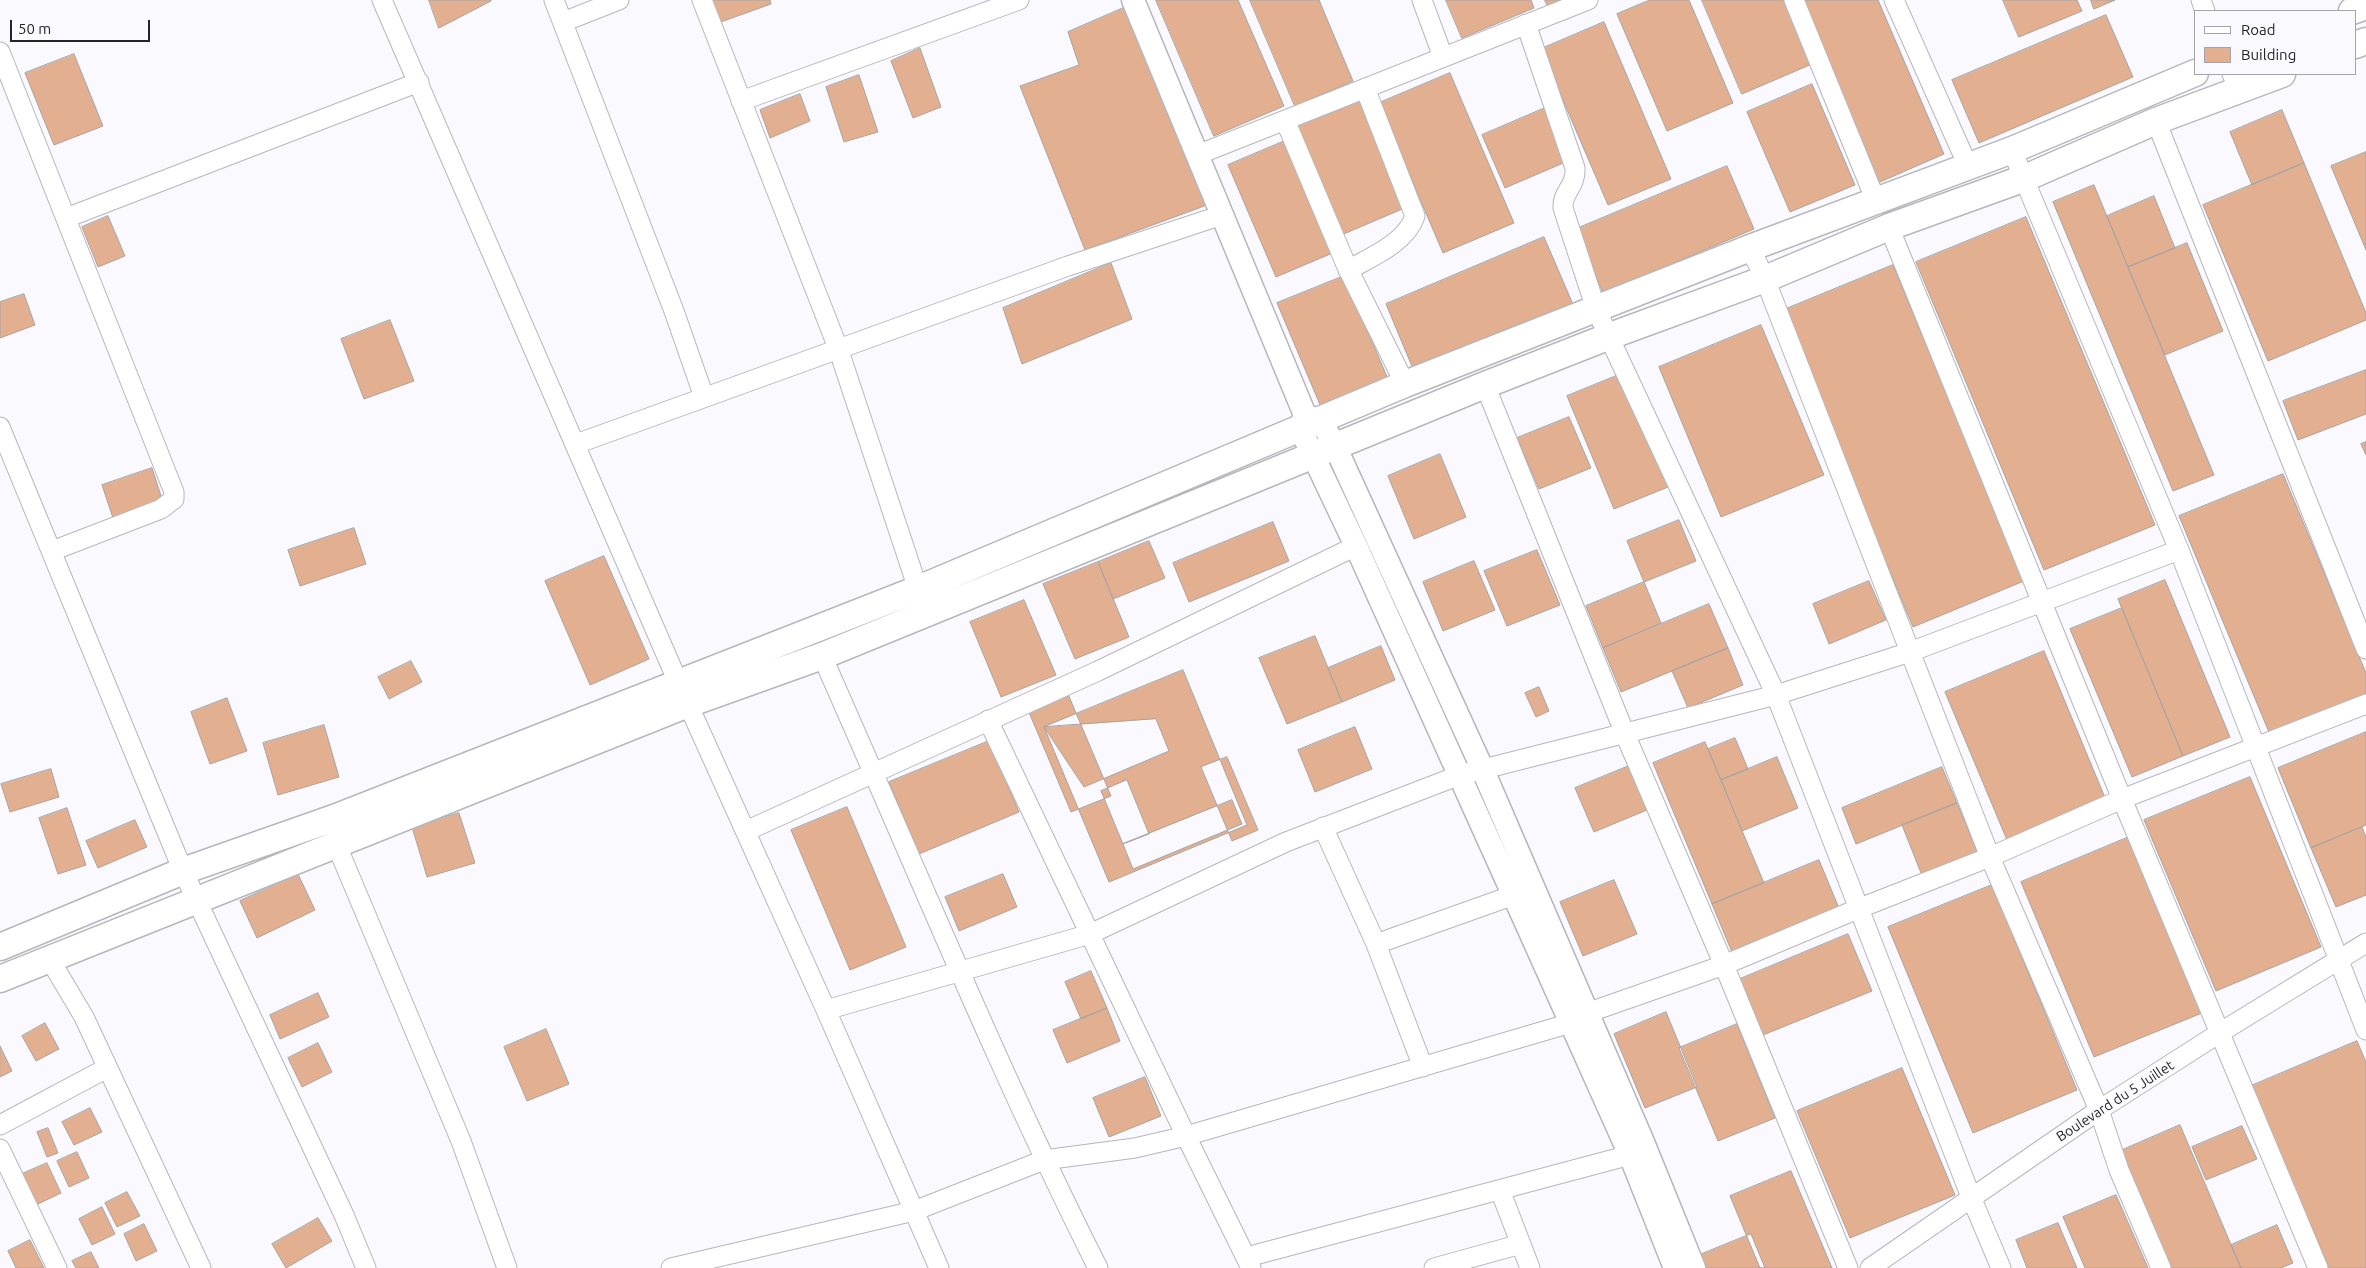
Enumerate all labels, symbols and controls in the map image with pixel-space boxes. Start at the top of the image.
scale bar [12,10,152,42]
legend [2194,10,2356,75]
text: 50 m [18,20,51,37]
text: Road [2241,21,2276,38]
text: Building [2241,46,2296,63]
street label: Boulevard du 5 Juillet [2053,1057,2177,1145]

